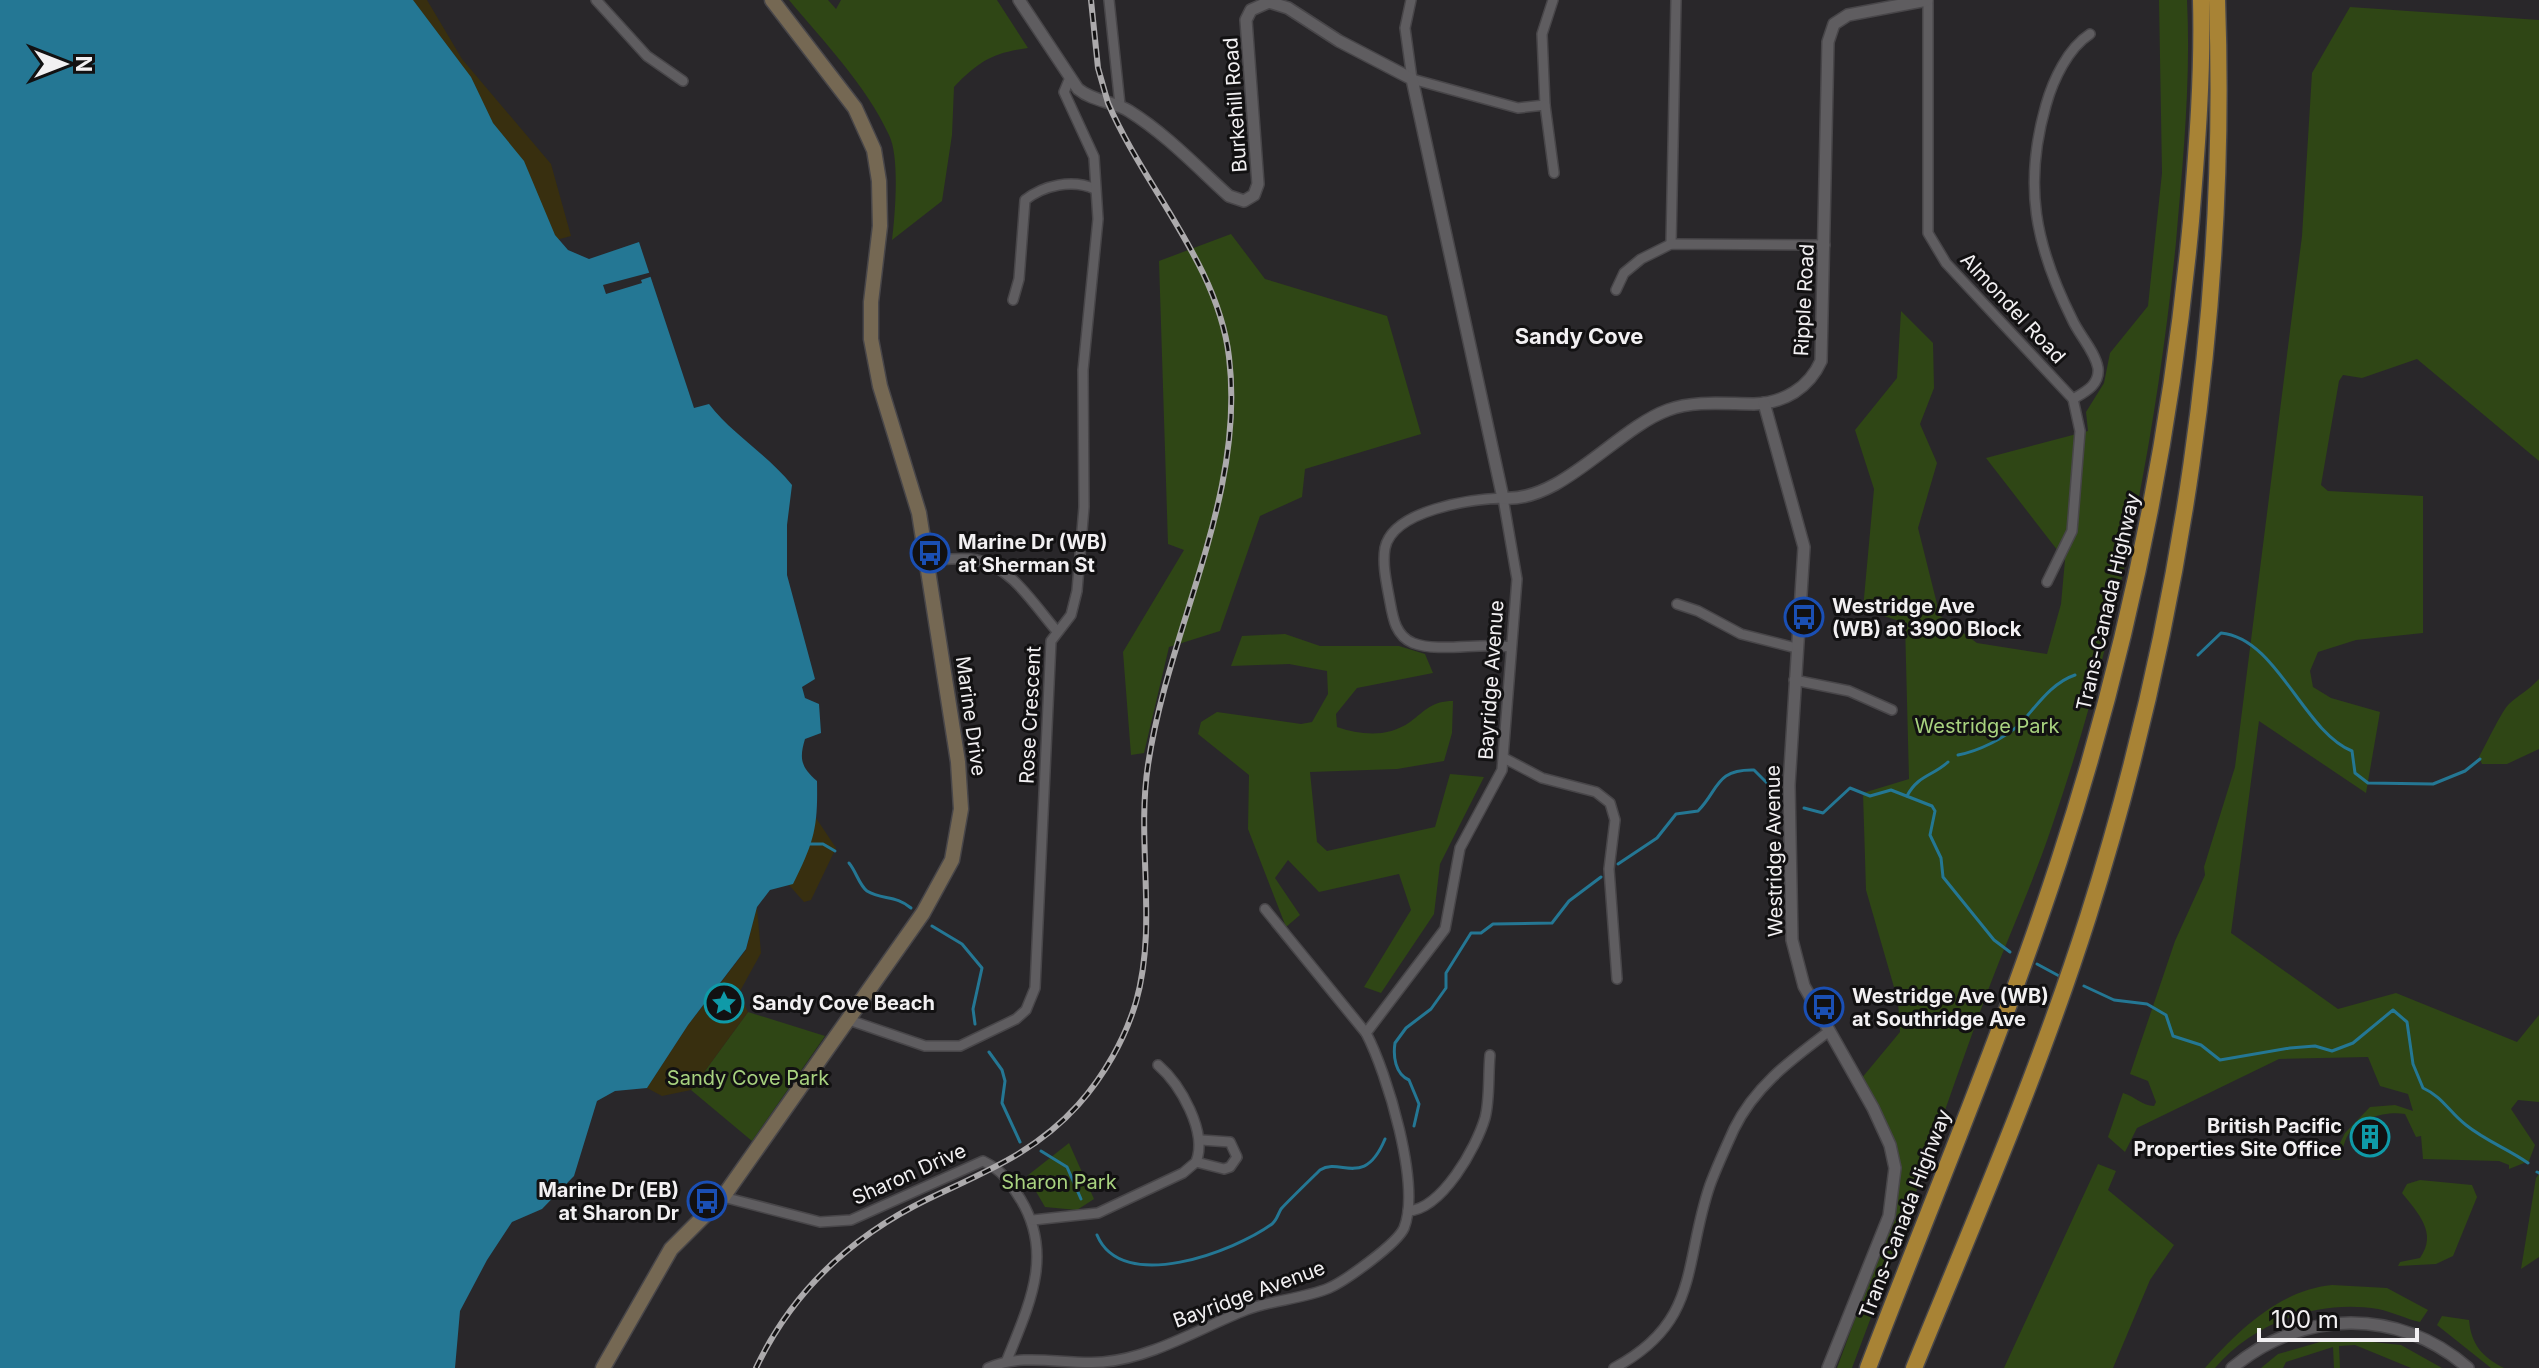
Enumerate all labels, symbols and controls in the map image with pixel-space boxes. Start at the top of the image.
north arrow [24,24,104,104]
street label: Burkehill Road [1218,37,1252,173]
text: N [71,56,97,72]
street label: Ripple Road [1789,243,1819,357]
street label: Almondel Road [1956,248,2070,368]
district label: Sandy Cove [1515,323,1643,349]
street label: Trans-Canada Highway [2071,491,2145,713]
place label: Marine Dr (WB) at Sherman St [958,530,1107,577]
bus stop icon: Marine Dr (WB) at Sherman St [909,532,951,574]
place label: Westridge Ave (WB) at 3900 Block [1832,594,2022,641]
bus stop icon: Westridge Ave (WB) at 3900 Block [1783,596,1825,638]
street label: Bayridge Avenue [1473,599,1509,761]
street label: Rose Crescent [1014,645,1046,784]
street label: Marine Drive [951,655,991,777]
park label: Westridge Park [1915,714,2059,738]
street label: Westridge Avenue [1760,765,1788,937]
place icon: Sandy Cove Beach [703,982,745,1024]
place label: Westridge Ave (WB) at Southridge Ave [1852,984,2049,1031]
bus stop icon: Westridge Ave (WB) at Southridge Ave [1803,986,1845,1028]
place label: Sandy Cove Beach [752,991,935,1015]
park label: Sandy Cove Park [667,1066,829,1090]
street label: Trans-Canada Highway [1854,1106,1956,1322]
place label: British Pacific Properties Site Office [2133,1114,2342,1161]
building icon: British Pacific Properties Site Office [2349,1116,2391,1158]
street label: Sharon Drive [848,1138,970,1210]
park label: Sharon Park [1001,1170,1117,1194]
place label: Marine Dr (EB) at Sharon Dr [538,1178,679,1225]
bus stop icon: Marine Dr (EB) at Sharon Dr [686,1180,728,1222]
street label: Bayridge Avenue [1170,1255,1328,1333]
scale bar [2259,1292,2417,1342]
text: 100 m [2271,1305,2339,1334]

